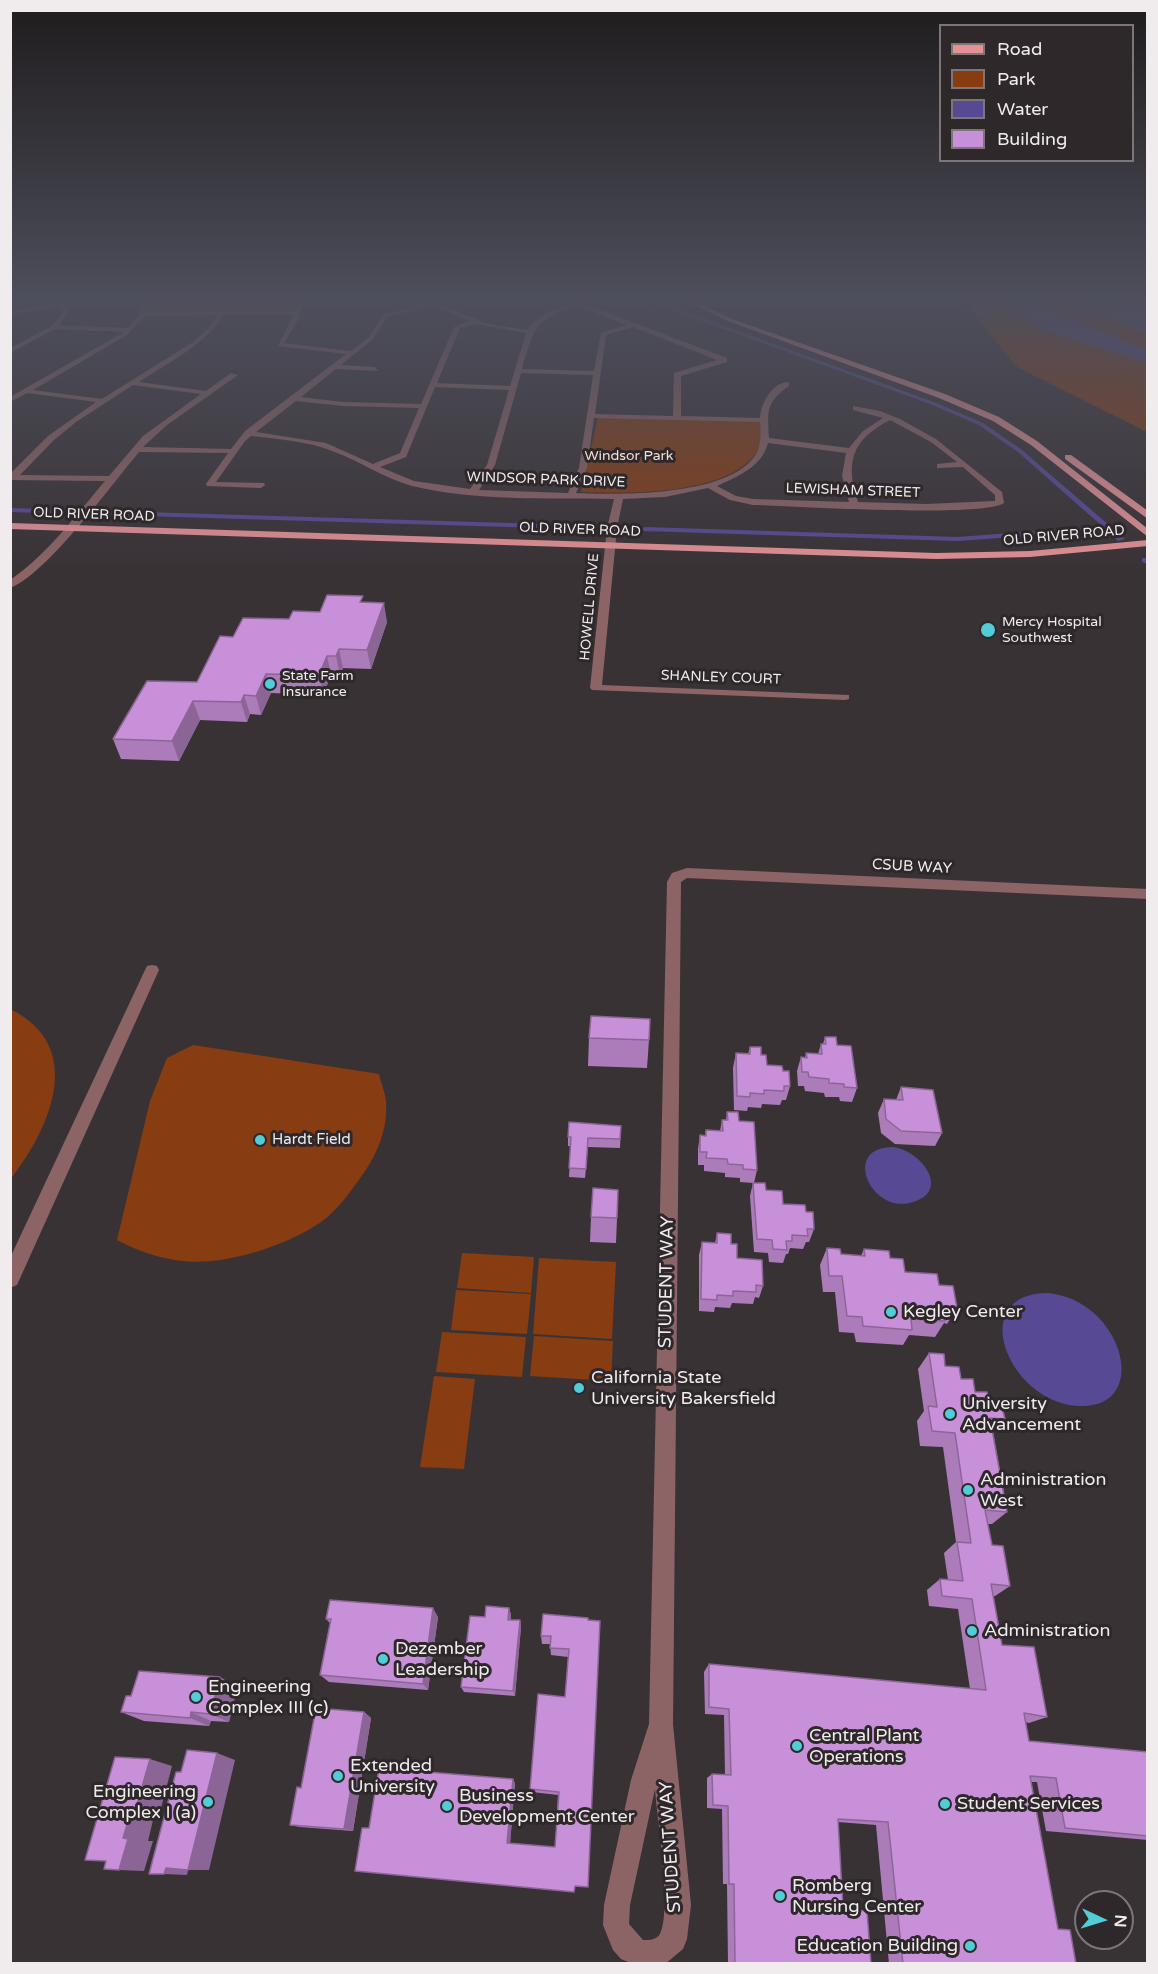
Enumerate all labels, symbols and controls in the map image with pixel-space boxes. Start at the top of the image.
legend [939,24,1134,162]
text: Road [997,38,1042,60]
text: Park [997,68,1035,90]
text: Water [997,98,1048,120]
text: Building [997,128,1067,150]
park label: Windsor Park [585,448,673,464]
street label: WINDSOR PARK DRIVE [466,469,626,491]
street label: LEWISHAM STREET [785,480,921,502]
street label: OLD RIVER ROAD [33,504,155,526]
street label: OLD RIVER ROAD [519,519,641,541]
street label: OLD RIVER ROAD [1003,522,1125,550]
street label: HOWELL DRIVE [577,553,603,661]
place label: Mercy Hospital Southwest [1002,614,1102,646]
marker: Mercy Hospital Southwest [979,621,997,639]
place label: State Farm Insurance [282,668,354,700]
street label: SHANLEY COURT [661,668,781,688]
marker: State Farm Insurance [263,677,277,691]
street label: CSUB WAY [871,856,953,878]
place label: Hardt Field [272,1131,351,1149]
marker: Hardt Field [253,1133,267,1147]
street label: STUDENT WAY [655,1216,679,1348]
place label: Kegley Center [903,1301,1023,1323]
marker: Kegley Center [884,1305,898,1319]
place label: California State University Bakersfield [591,1367,776,1410]
marker: California State University Bakersfield [572,1381,586,1395]
place label: University Advancement [962,1393,1081,1436]
marker: University Advancement [943,1407,957,1421]
place label: Administration West [980,1469,1107,1512]
marker: Administration West [961,1483,975,1497]
place label: Administration [984,1620,1111,1642]
marker: Administration [965,1624,979,1638]
place label: Dezember Leadership [395,1638,490,1680]
marker: Dezember Leadership [376,1652,390,1666]
place label: Engineering Complex III (c) [208,1676,328,1718]
marker: Engineering Complex III (c) [189,1690,203,1704]
place label: Central Plant Operations [809,1725,919,1768]
marker: Central Plant Operations [790,1739,804,1753]
place label: Extended University [350,1755,435,1798]
marker: Extended University [331,1769,345,1783]
street label: STUDENT WAY [656,1780,686,1914]
place label: Engineering Complex I (a) [86,1781,196,1824]
place label: Business Development Center [459,1785,635,1828]
place label: Student Services [957,1793,1100,1815]
marker: Engineering Complex I (a) [201,1795,215,1809]
marker: Student Services [938,1797,952,1811]
marker: Business Development Center [440,1799,454,1813]
place label: Romberg Nursing Center [792,1875,921,1918]
marker: Romberg Nursing Center [773,1889,787,1903]
north arrow [1074,1890,1134,1950]
text: N [1110,1914,1130,1928]
place label: Education Building [797,1935,958,1957]
marker: Education Building [963,1939,977,1953]

